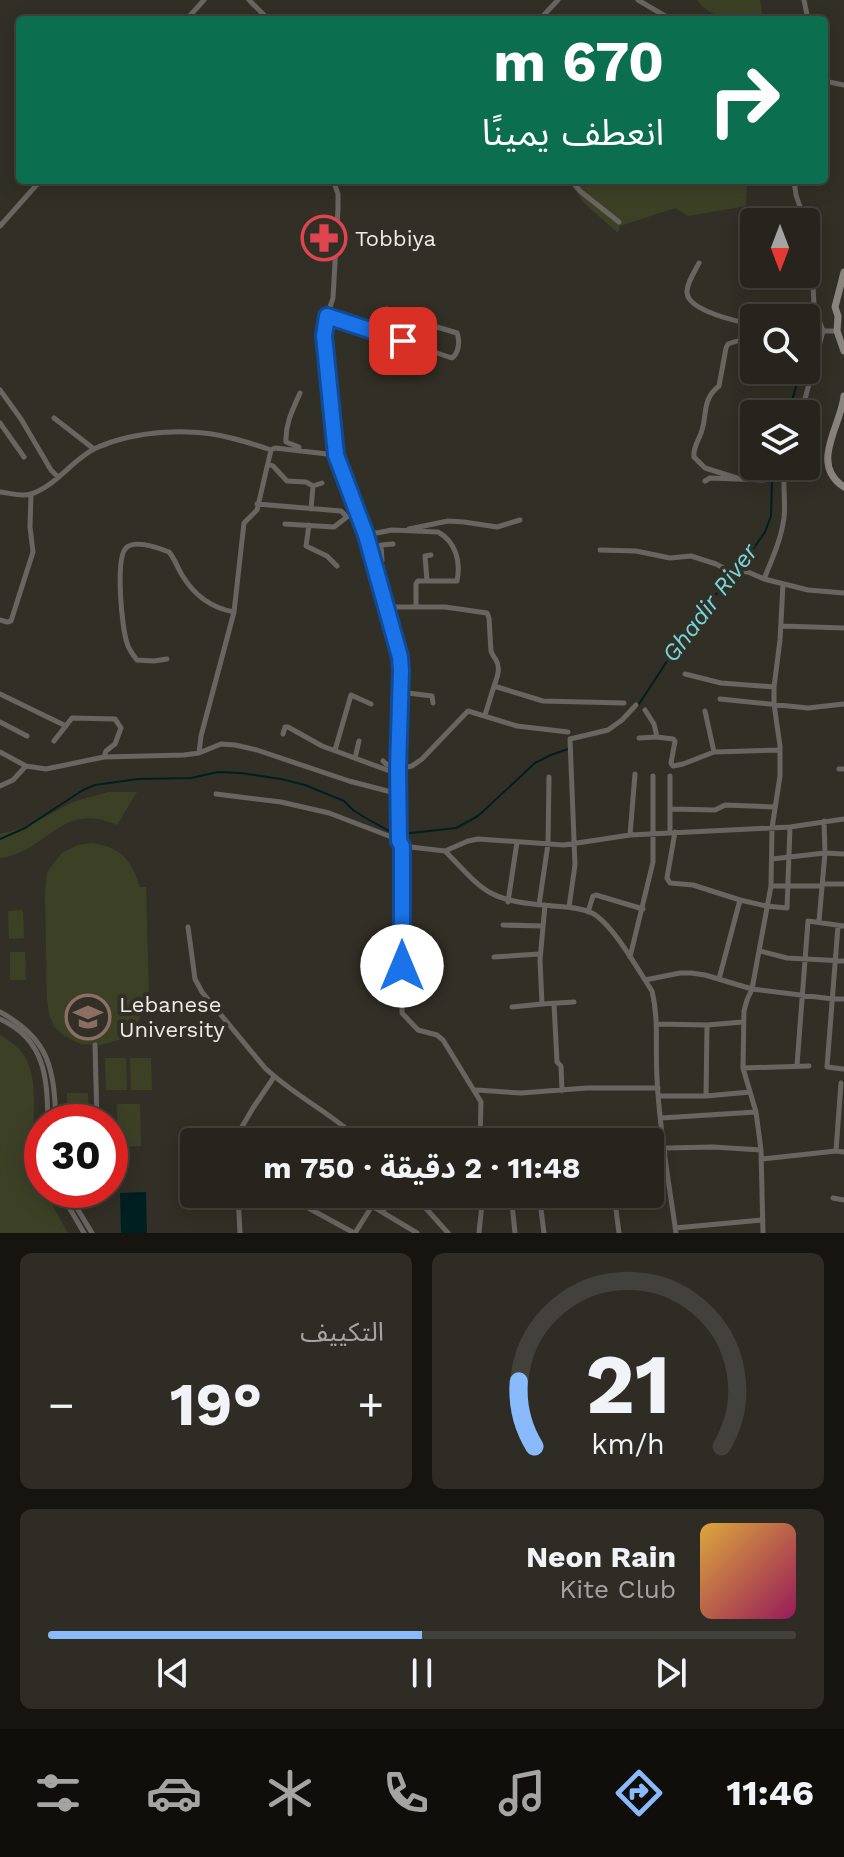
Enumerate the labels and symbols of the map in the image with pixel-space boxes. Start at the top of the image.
north arrow [740,208,820,288]
pharmacy icon: Tobbiya [300,214,348,262]
place label: Tobbiya [355,226,436,251]
pin [369,307,437,375]
water label: Ghadir River [657,537,764,668]
position arrow [360,924,444,1008]
place label: Lebanese University [119,992,225,1042]
school or university icon: Lebanese University [64,993,112,1041]
speed limit sign: 30 [24,1104,128,1208]

